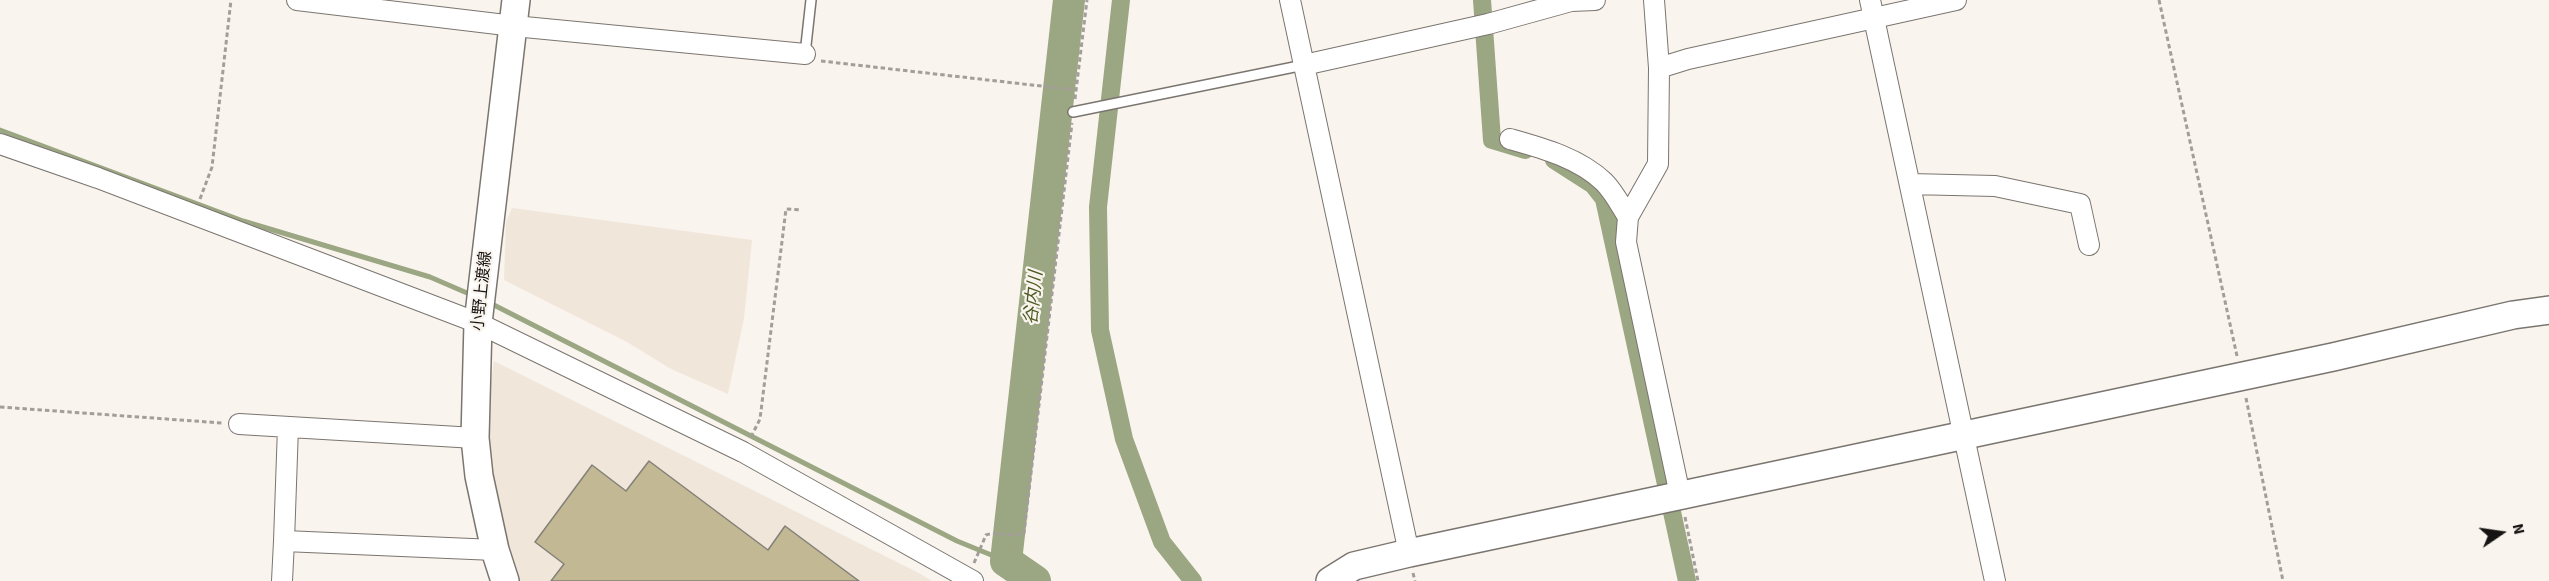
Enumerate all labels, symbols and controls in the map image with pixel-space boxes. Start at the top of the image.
street label: 小野上渡線 [469,250,497,332]
water label: 谷内川 [1021,270,1049,326]
north arrow [2471,503,2531,563]
text: N [2507,521,2530,537]

